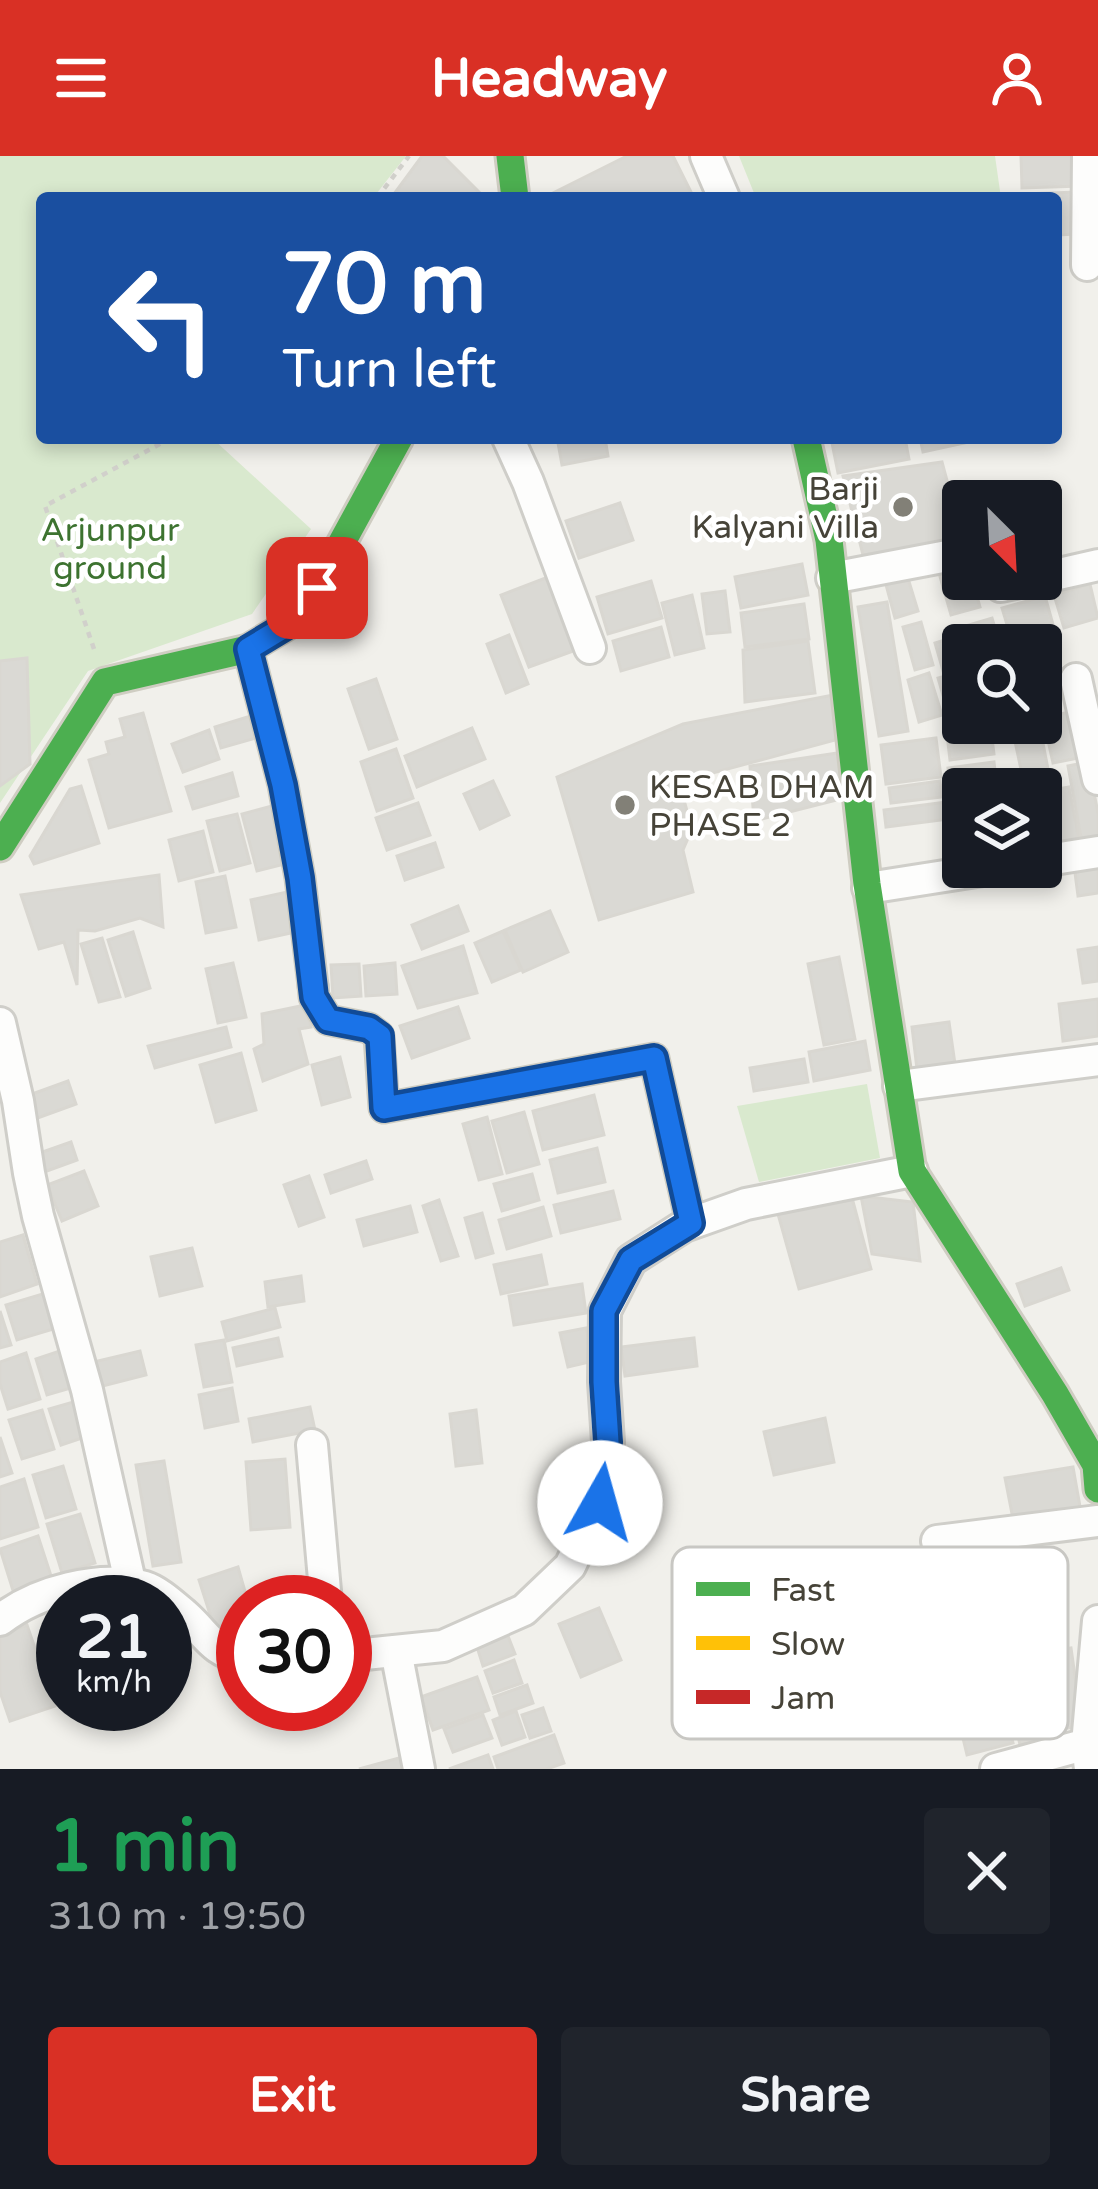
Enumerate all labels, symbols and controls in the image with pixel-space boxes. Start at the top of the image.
icon: menu [48,45,114,111]
icon: person [984,45,1050,111]
text: Headway [431,46,667,111]
text: 70 m [282,235,486,336]
icon: left [84,240,240,396]
text: Turn left [282,337,497,402]
place label: Barji Kalyani Villa [691,470,879,547]
north arrow [942,480,1062,600]
map controls [942,480,1062,888]
marker: Barji Kalyani Villa [890,494,916,520]
park label: Arjunpur ground [40,511,180,588]
pin [266,537,368,639]
icon: arrive [284,555,350,621]
button: search [942,624,1062,744]
place label: KESAB DHAM PHASE 2 [649,768,875,845]
button: layers [942,768,1062,888]
marker: KESAB DHAM PHASE 2 [612,792,638,818]
position arrow [537,1440,663,1566]
legend [672,1547,1068,1739]
text: Fast [771,1571,835,1610]
speed limit sign: 30 [216,1575,372,1731]
text: 21 [76,1602,152,1674]
text: Slow [771,1625,845,1664]
text: km/h [76,1664,152,1701]
text: Jam [771,1679,835,1718]
text: 1 min [48,1804,240,1891]
button: close [924,1808,1050,1934]
text: 310 m · 19:50 [48,1893,306,1940]
button: Exit [48,2027,537,2165]
button: Share [561,2027,1050,2165]

